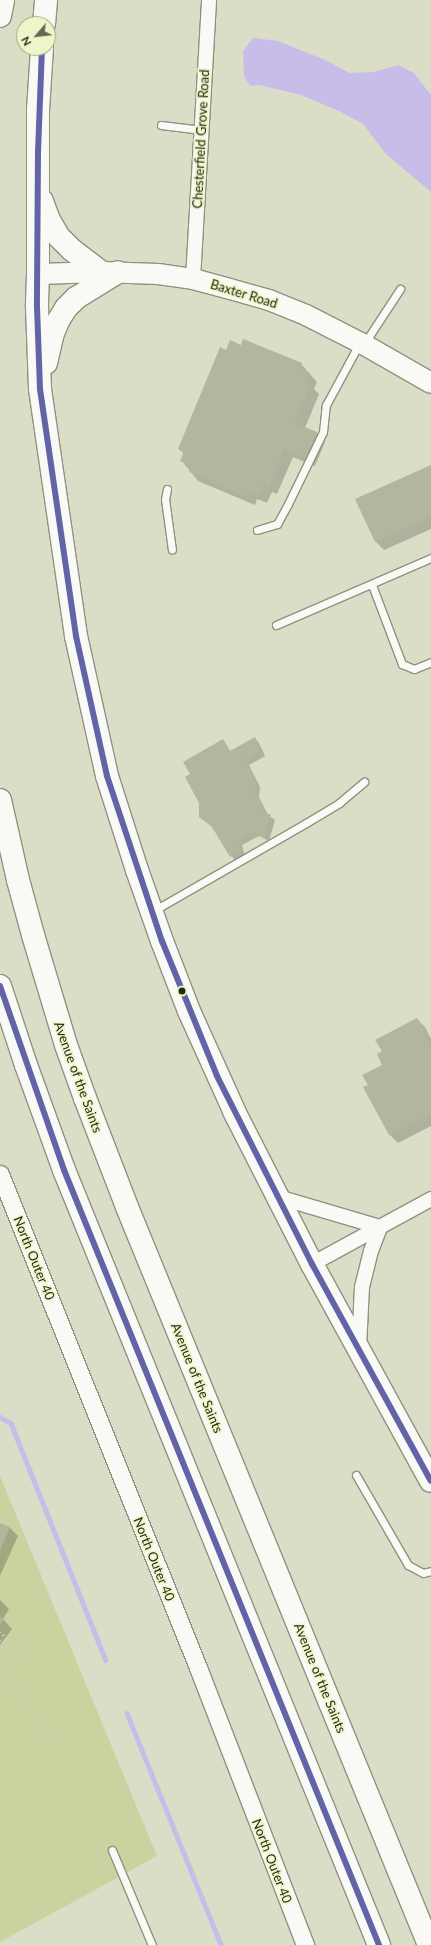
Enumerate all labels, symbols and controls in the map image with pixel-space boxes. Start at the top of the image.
north arrow [16,16,56,56]
text: N [18,35,34,48]
street label: Chesterfield Grove Road [190,69,212,209]
street label: Baxter Road [208,276,280,312]
unlabelled marker [177,986,187,996]
street label: Avenue of the Saints [51,1019,105,1135]
street label: North Outer 40 [10,1214,58,1302]
street label: Avenue of the Saints [168,1321,226,1435]
street label: North Outer 40 [130,1515,178,1603]
street label: Avenue of the Saints [291,1621,349,1735]
street label: North Outer 40 [249,1817,295,1905]

